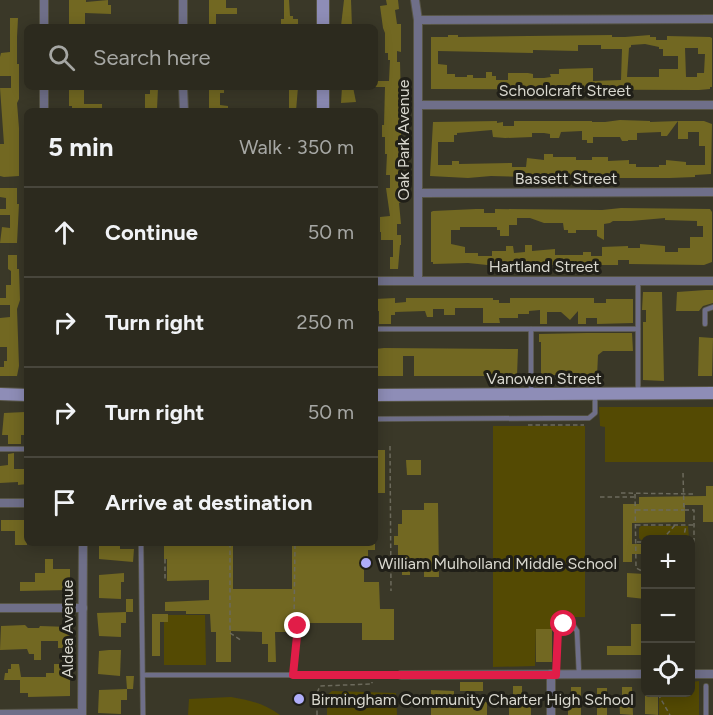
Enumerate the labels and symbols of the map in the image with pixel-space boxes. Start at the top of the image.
street label: Oak Park Avenue [394,79,413,200]
street label: Schoolcraft Street [499,81,631,100]
street label: Bassett Street [515,169,617,188]
street label: Hartland Street [489,257,599,276]
street label: Vanowen Street [486,369,602,388]
place label: William Mulholland Middle School [378,554,617,573]
marker: William Mulholland Middle School [359,556,373,570]
street label: Aldea Avenue [58,579,77,678]
route start [550,610,576,636]
route end [284,612,310,638]
place label: Birmingham Community Charter High School [311,690,634,709]
marker: Birmingham Community Charter High School [292,692,306,706]

